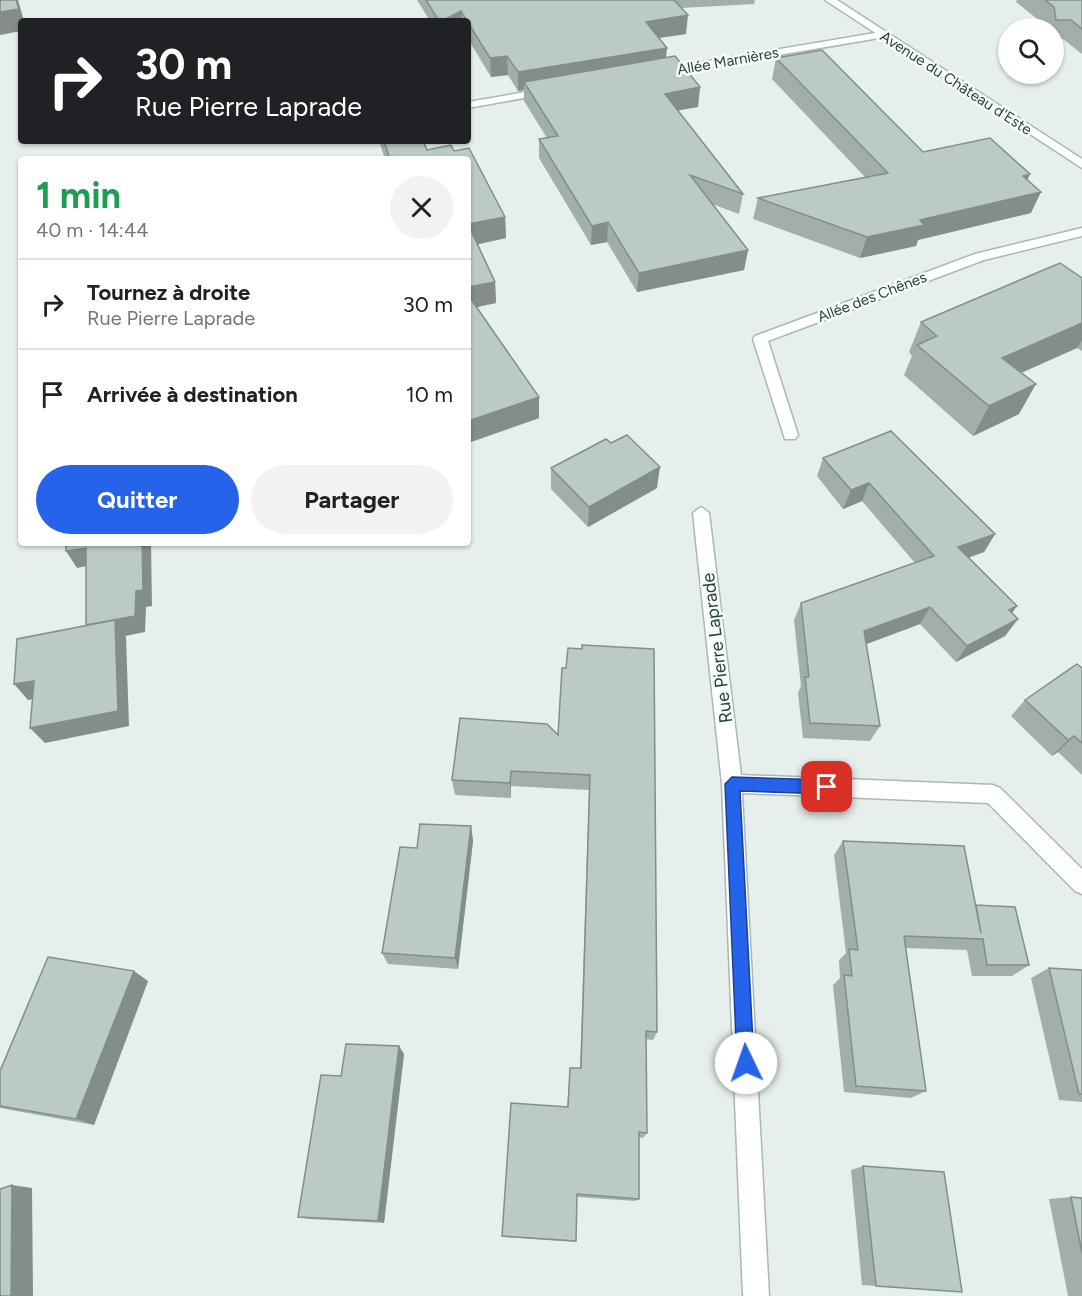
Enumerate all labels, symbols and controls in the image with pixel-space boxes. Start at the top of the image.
map controls [998,18,1064,84]
button: search [998,18,1064,84]
street label: Avenue du Château d'Este [877,27,1035,139]
text: 30 m [135,39,232,90]
icon: right [36,42,114,120]
street label: Allée Marnières [676,43,780,79]
text: Rue Pierre Laprade [135,90,362,123]
text: 1 min [36,174,121,217]
button: close [390,176,453,239]
text: 40 m · 14:44 [36,218,149,242]
street label: Allée des Chênes [815,268,929,326]
text: Tournez à droite [87,279,250,306]
icon: right [36,288,69,321]
text: 30 m [403,291,453,318]
text: Rue Pierre Laprade [87,306,255,330]
icon: arrive [36,378,69,411]
text: Arrivée à destination [87,381,298,408]
text: 10 m [406,381,453,408]
button: Quitter [36,465,239,534]
button: Partager [251,465,453,534]
street label: Rue Pierre Laprade [697,571,737,724]
pin [801,761,852,812]
icon: arrive [810,770,843,803]
position arrow [714,1031,778,1095]

